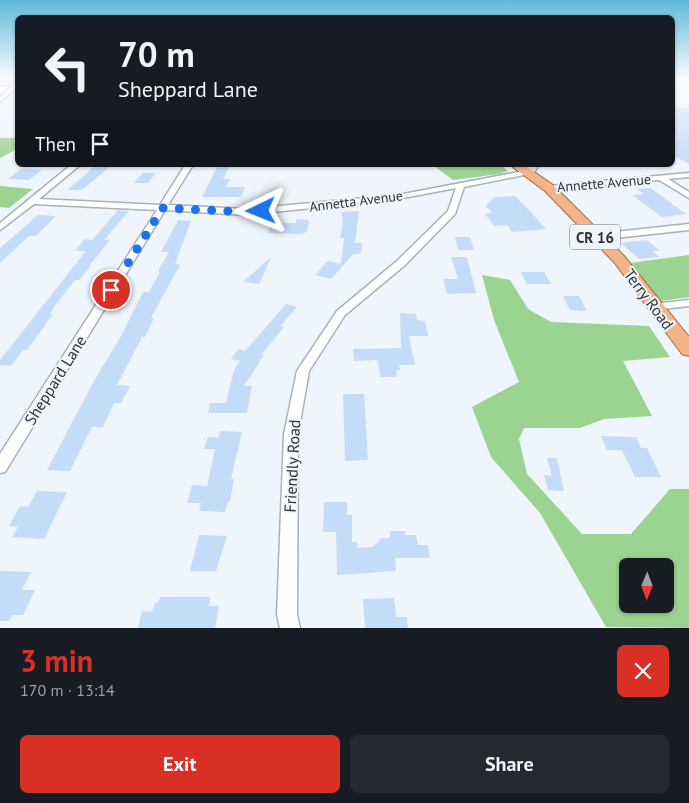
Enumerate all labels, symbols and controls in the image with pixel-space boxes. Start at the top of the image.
text: 70 m [118,31,195,77]
icon: left [35,35,100,100]
text: Sheppard Lane [118,75,258,103]
icon: arrive [86,130,114,158]
text: Then [35,132,76,156]
street label: Annette Avenue [556,170,652,196]
position arrow [234,184,286,236]
street label: Annetta Avenue [308,186,404,216]
road number: CR 16 [570,224,620,250]
street label: Terry Road [620,265,678,333]
pin [90,269,132,311]
icon: arrive [97,276,125,304]
street label: Sheppard Lane [20,332,90,428]
street label: Friendly Road [280,419,304,513]
north arrow [619,558,674,612]
map controls [619,558,674,613]
text: 3 min [20,641,93,680]
button: close [617,645,669,697]
text: 170 m · 13:14 [20,680,115,700]
button: Exit [20,735,340,793]
button: Share [350,735,669,793]

